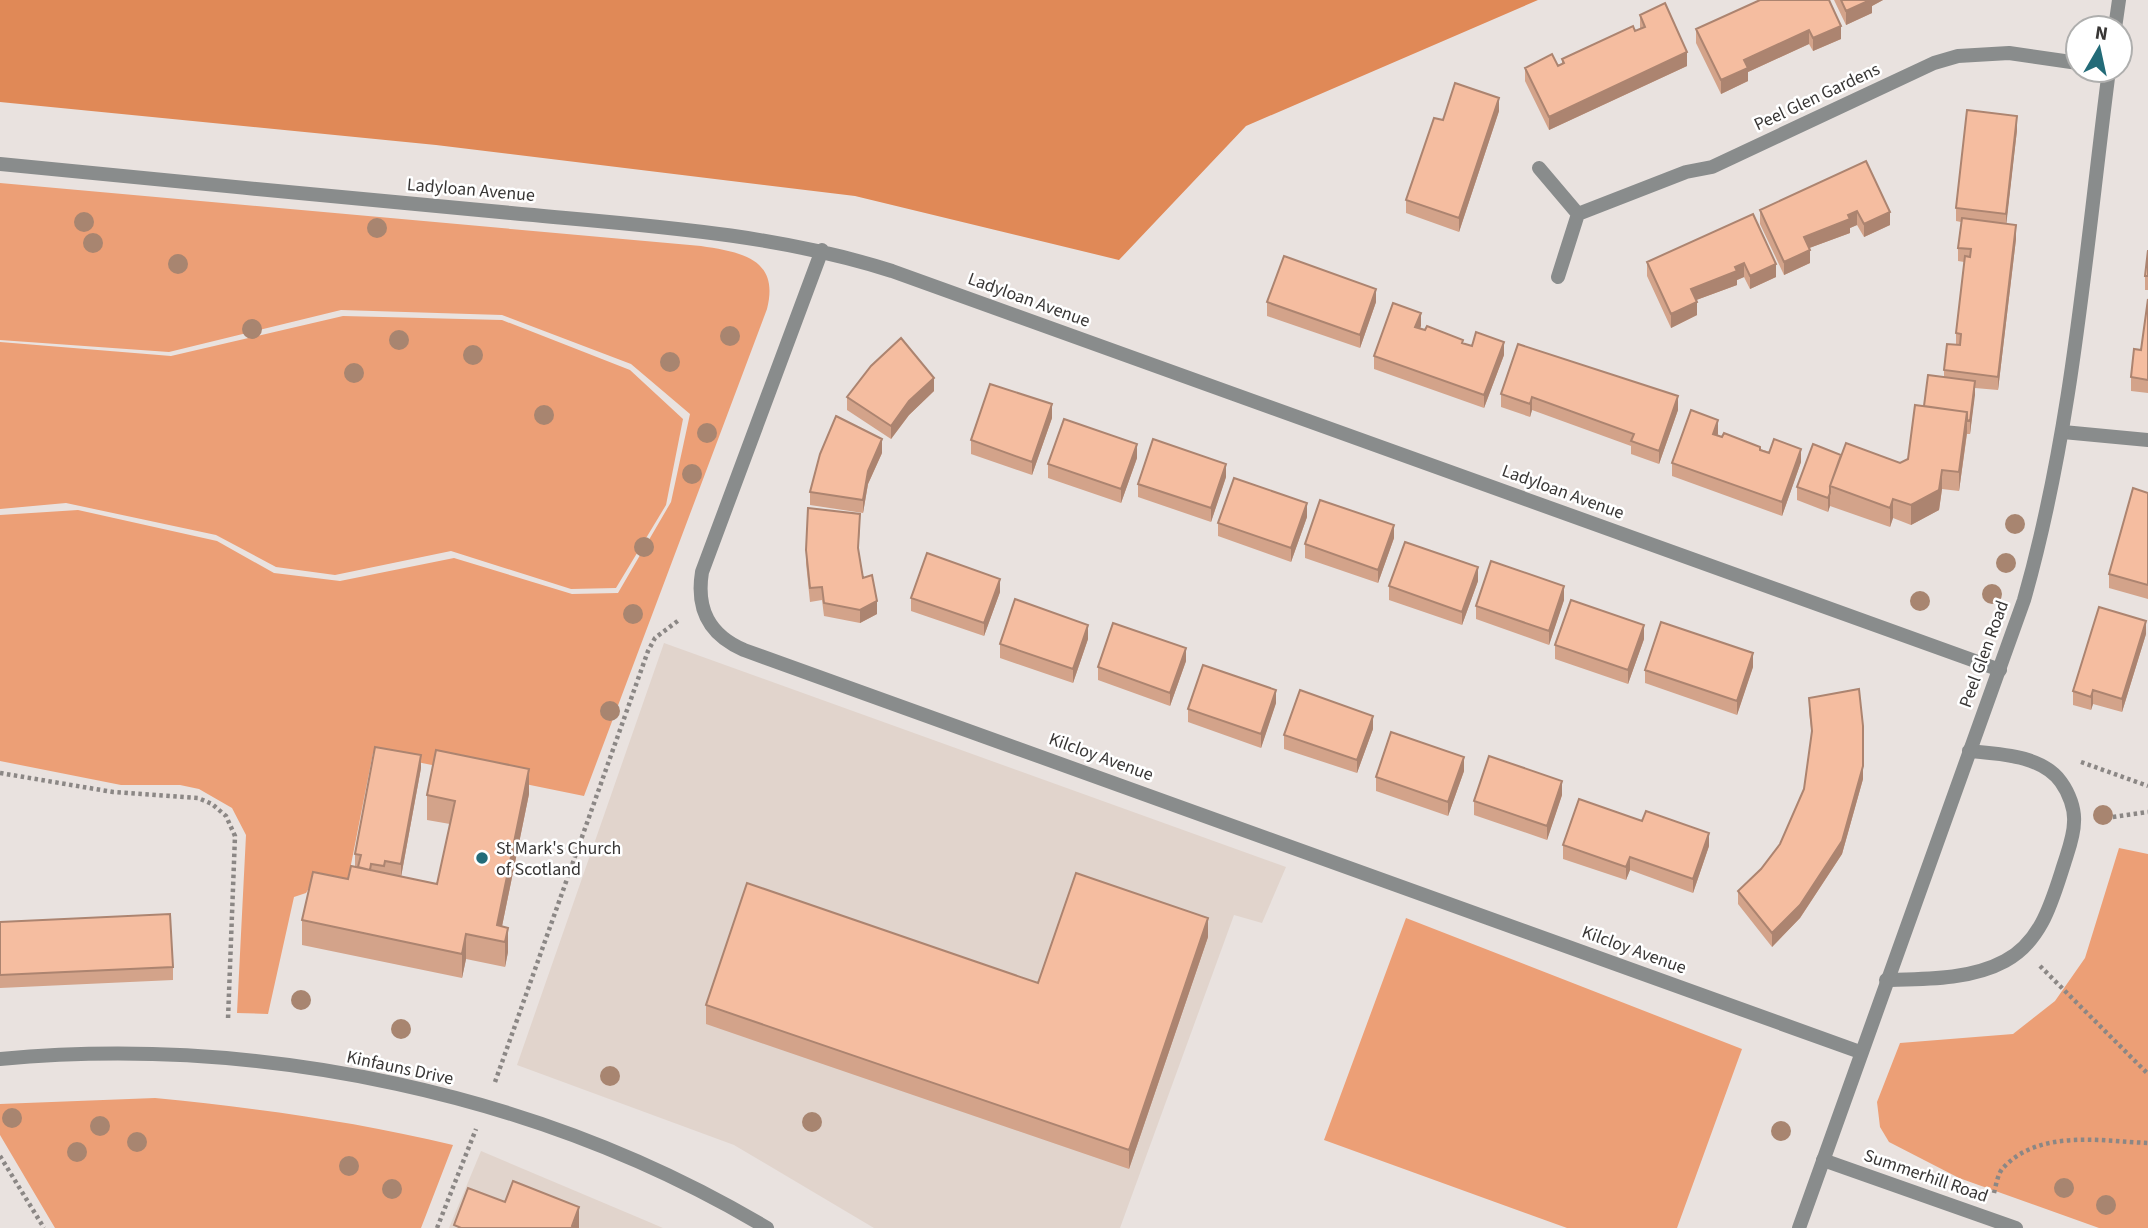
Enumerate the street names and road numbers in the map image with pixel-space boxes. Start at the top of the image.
street label: Peel Glen Gardens [1750,57,1884,137]
street label: Ladyloan Avenue [406,172,536,208]
street label: Ladyloan Avenue [964,266,1094,334]
street label: Ladyloan Avenue [1498,458,1628,526]
street label: Peel Glen Road [1953,597,2015,711]
street label: Kilcloy Avenue [1045,727,1157,787]
street label: Kilcloy Avenue [1578,920,1690,980]
street label: Kinfauns Drive [344,1044,456,1092]
street label: Summerhill Road [1860,1143,1992,1209]

